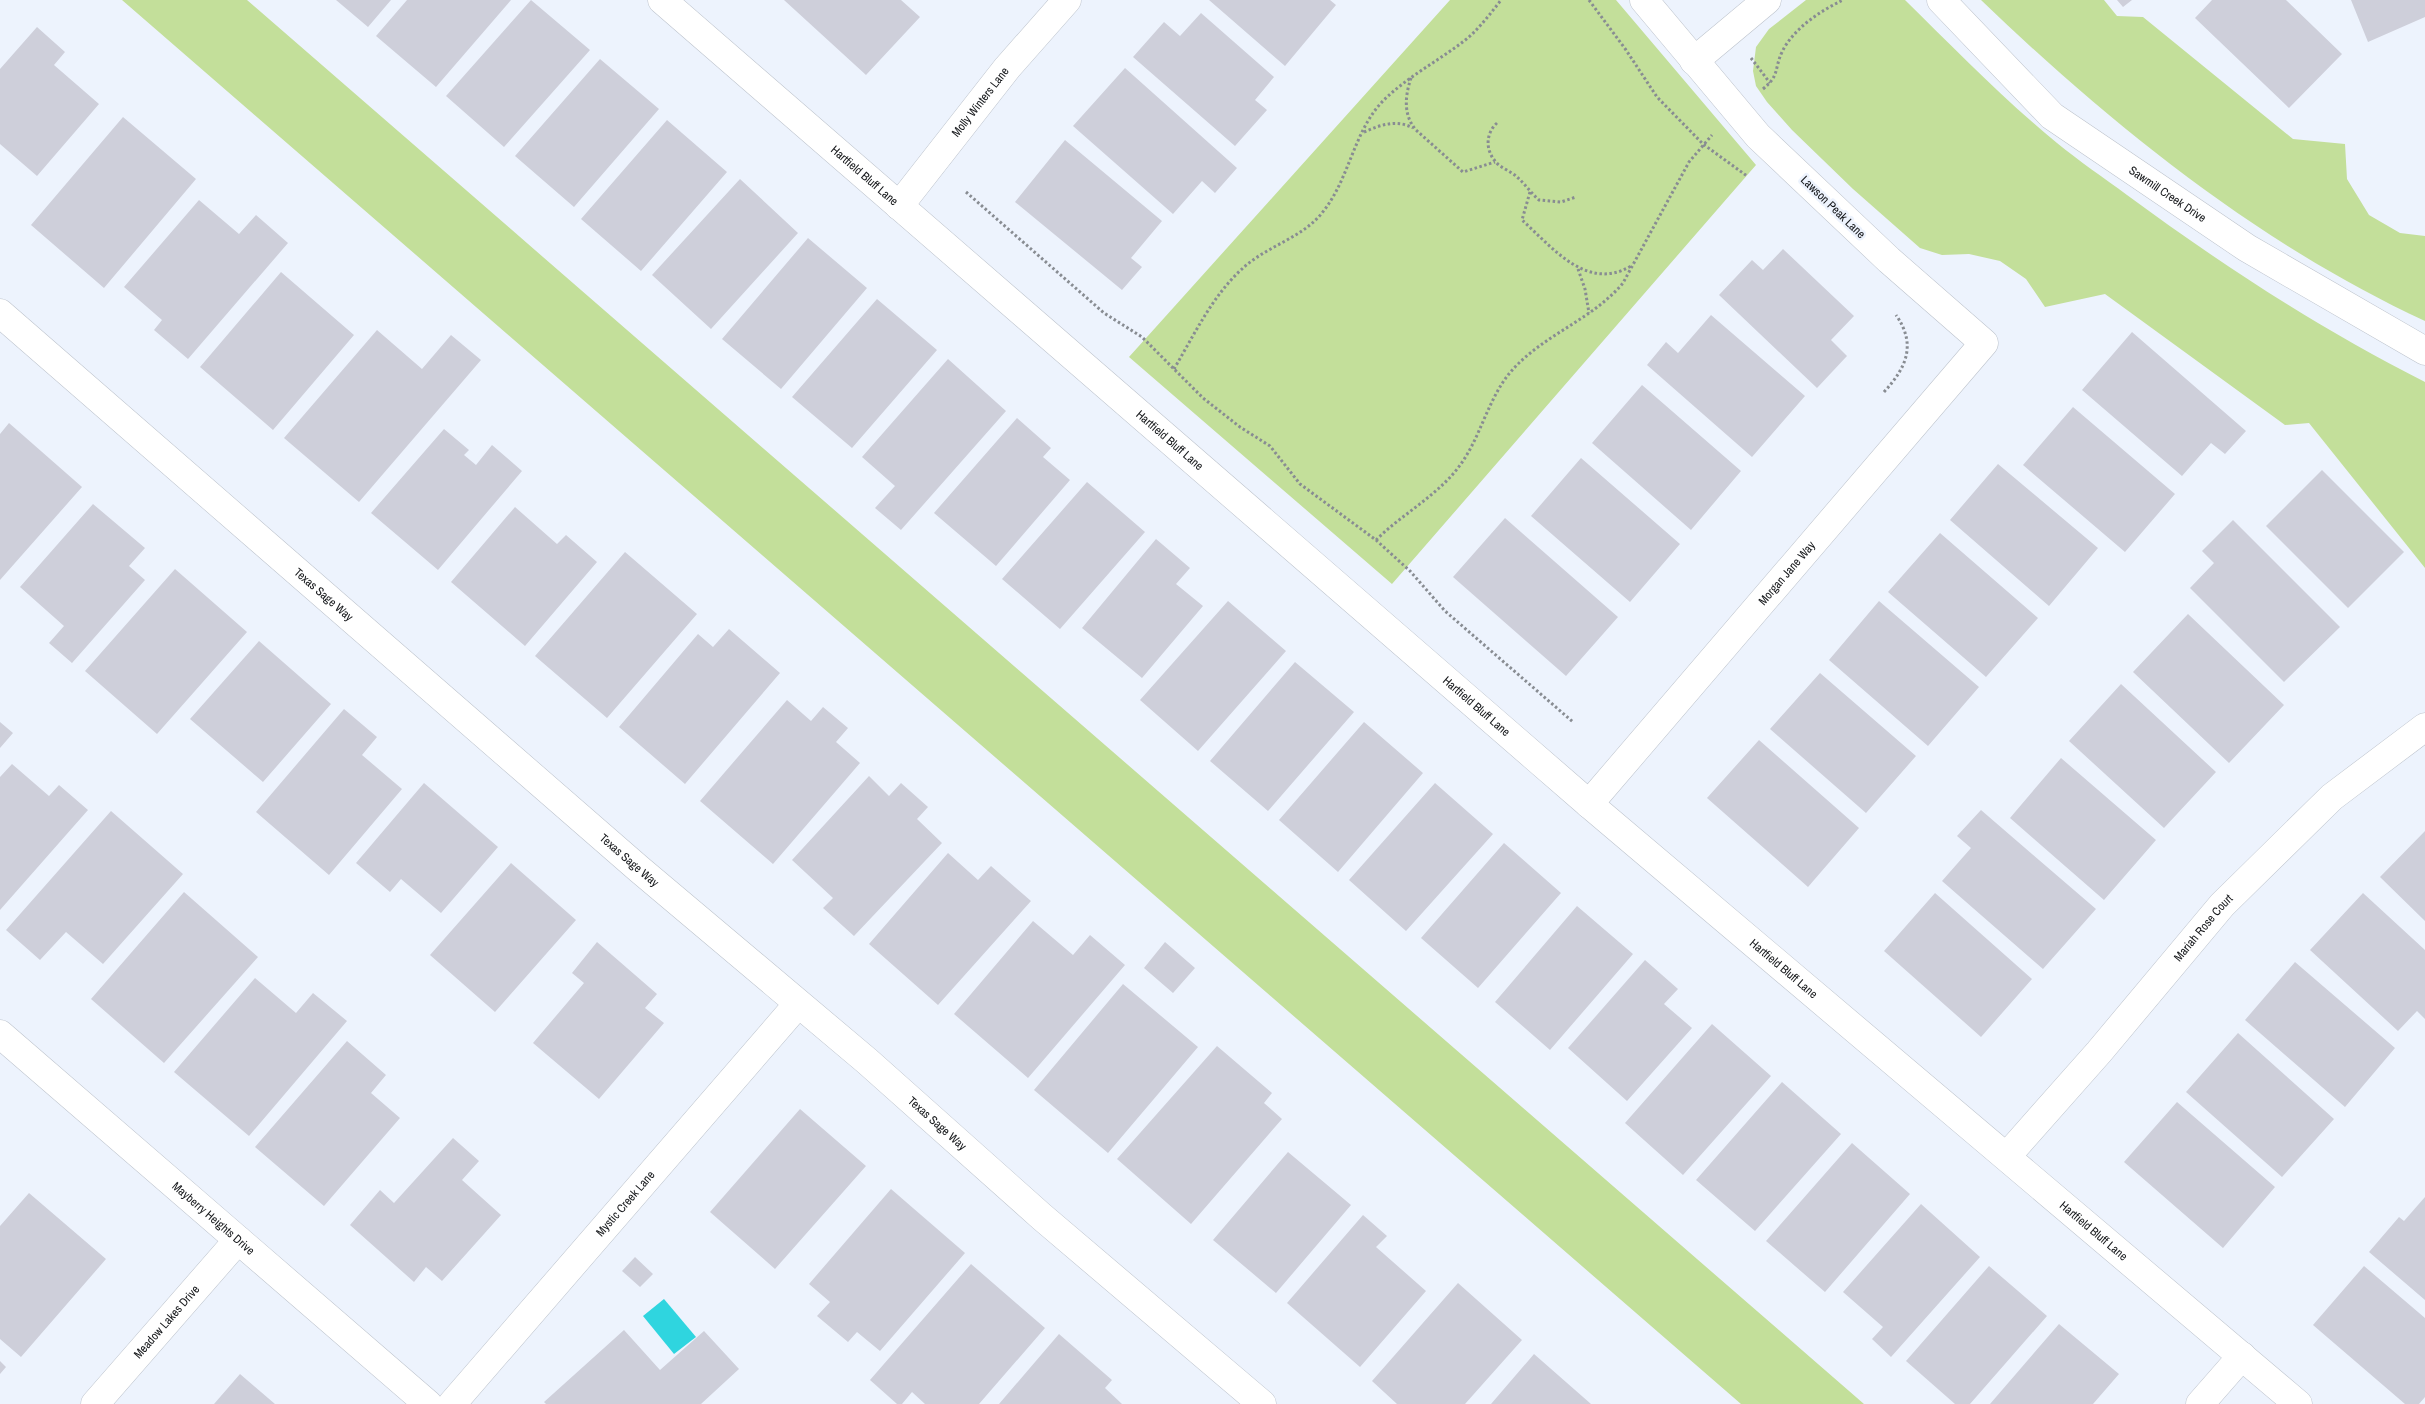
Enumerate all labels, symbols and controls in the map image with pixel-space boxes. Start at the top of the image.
street label: Molly Winters Lane [948,64,1013,140]
street label: Hartfield Bluff Lane [827,142,902,209]
street label: Sawmill Creek Drive [2126,162,2209,226]
street label: Lawson Peak Lane [1797,172,1869,242]
street label: Hartfield Bluff Lane [1133,407,1207,474]
street label: Morgan Jane Way [1755,538,1819,609]
street label: Texas Sage Way [291,564,357,625]
street label: Hartfield Bluff Lane [1439,673,1513,740]
street label: Texas Sage Way [596,830,662,890]
street label: Mariah Rose Court [2170,891,2236,965]
street label: Hartfield Bluff Lane [1746,935,1821,1002]
street label: Texas Sage Way [904,1093,970,1154]
street label: Mystic Creek Lane [592,1167,658,1240]
street label: Mayberry Heights Drive [169,1178,258,1259]
street label: Hartfield Bluff Lane [2056,1198,2131,1264]
street label: Meadow Lakes Drive [130,1282,203,1362]

